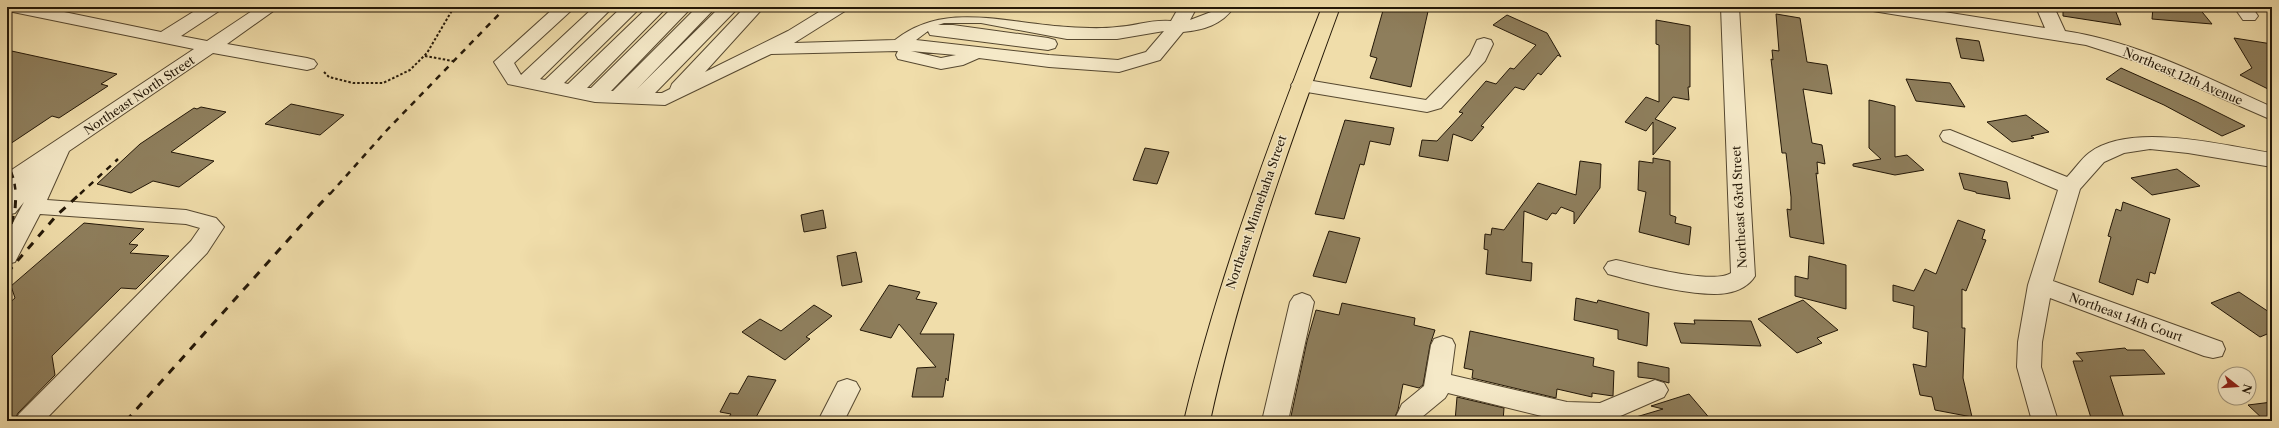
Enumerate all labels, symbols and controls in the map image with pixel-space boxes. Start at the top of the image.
street label: Northeast 12th Avenue [2121,44,2245,108]
street label: Northeast North Street [81,52,198,138]
street label: Northeast Minnehaha Street [1223,132,1290,291]
street label: Northeast 63rd Street [1728,145,1750,269]
street label: Northeast 14th Court [2067,289,2185,345]
north arrow [2217,366,2257,406]
text: N [2238,382,2255,396]

